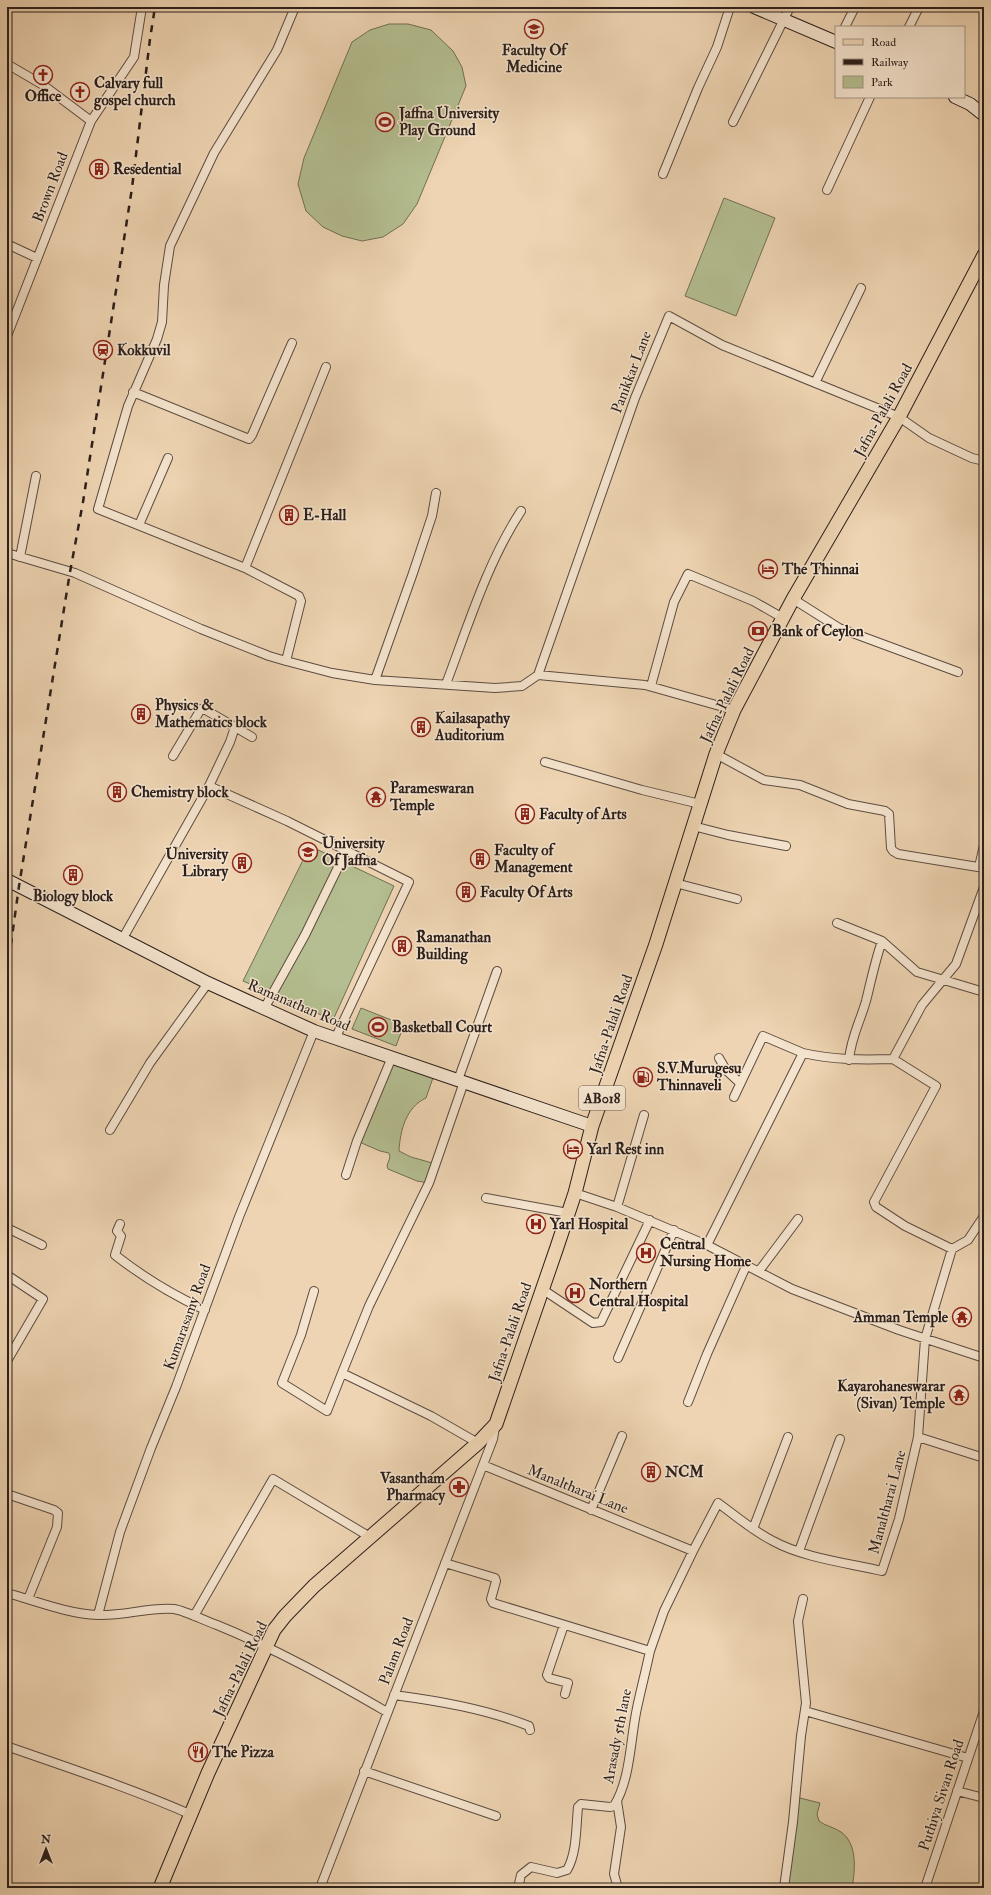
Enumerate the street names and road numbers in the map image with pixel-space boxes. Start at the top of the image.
street label: Brown Road [28,149,73,225]
street label: Panikkar Lane [607,328,656,416]
street label: Jafna-Palali Road [849,360,918,462]
street label: Jafna-Palali Road [696,644,760,747]
street label: Jafna-Palali Road [585,971,639,1078]
street label: Ramanathan Road [245,975,354,1036]
road number: AB018 [579,1086,625,1110]
street label: Kumarasamy Road [159,1261,216,1373]
street label: Jafna-Palali Road [484,1279,538,1386]
street label: Manaltharai Lane [864,1448,911,1556]
street label: Manaltharai Lane [525,1461,631,1518]
street label: Palam Road [375,1614,418,1688]
street label: Jafna-Palali Road [209,1618,273,1721]
street label: Arasady 5th lane [599,1687,636,1786]
street label: Puthiya Sivan Road [915,1736,969,1853]

